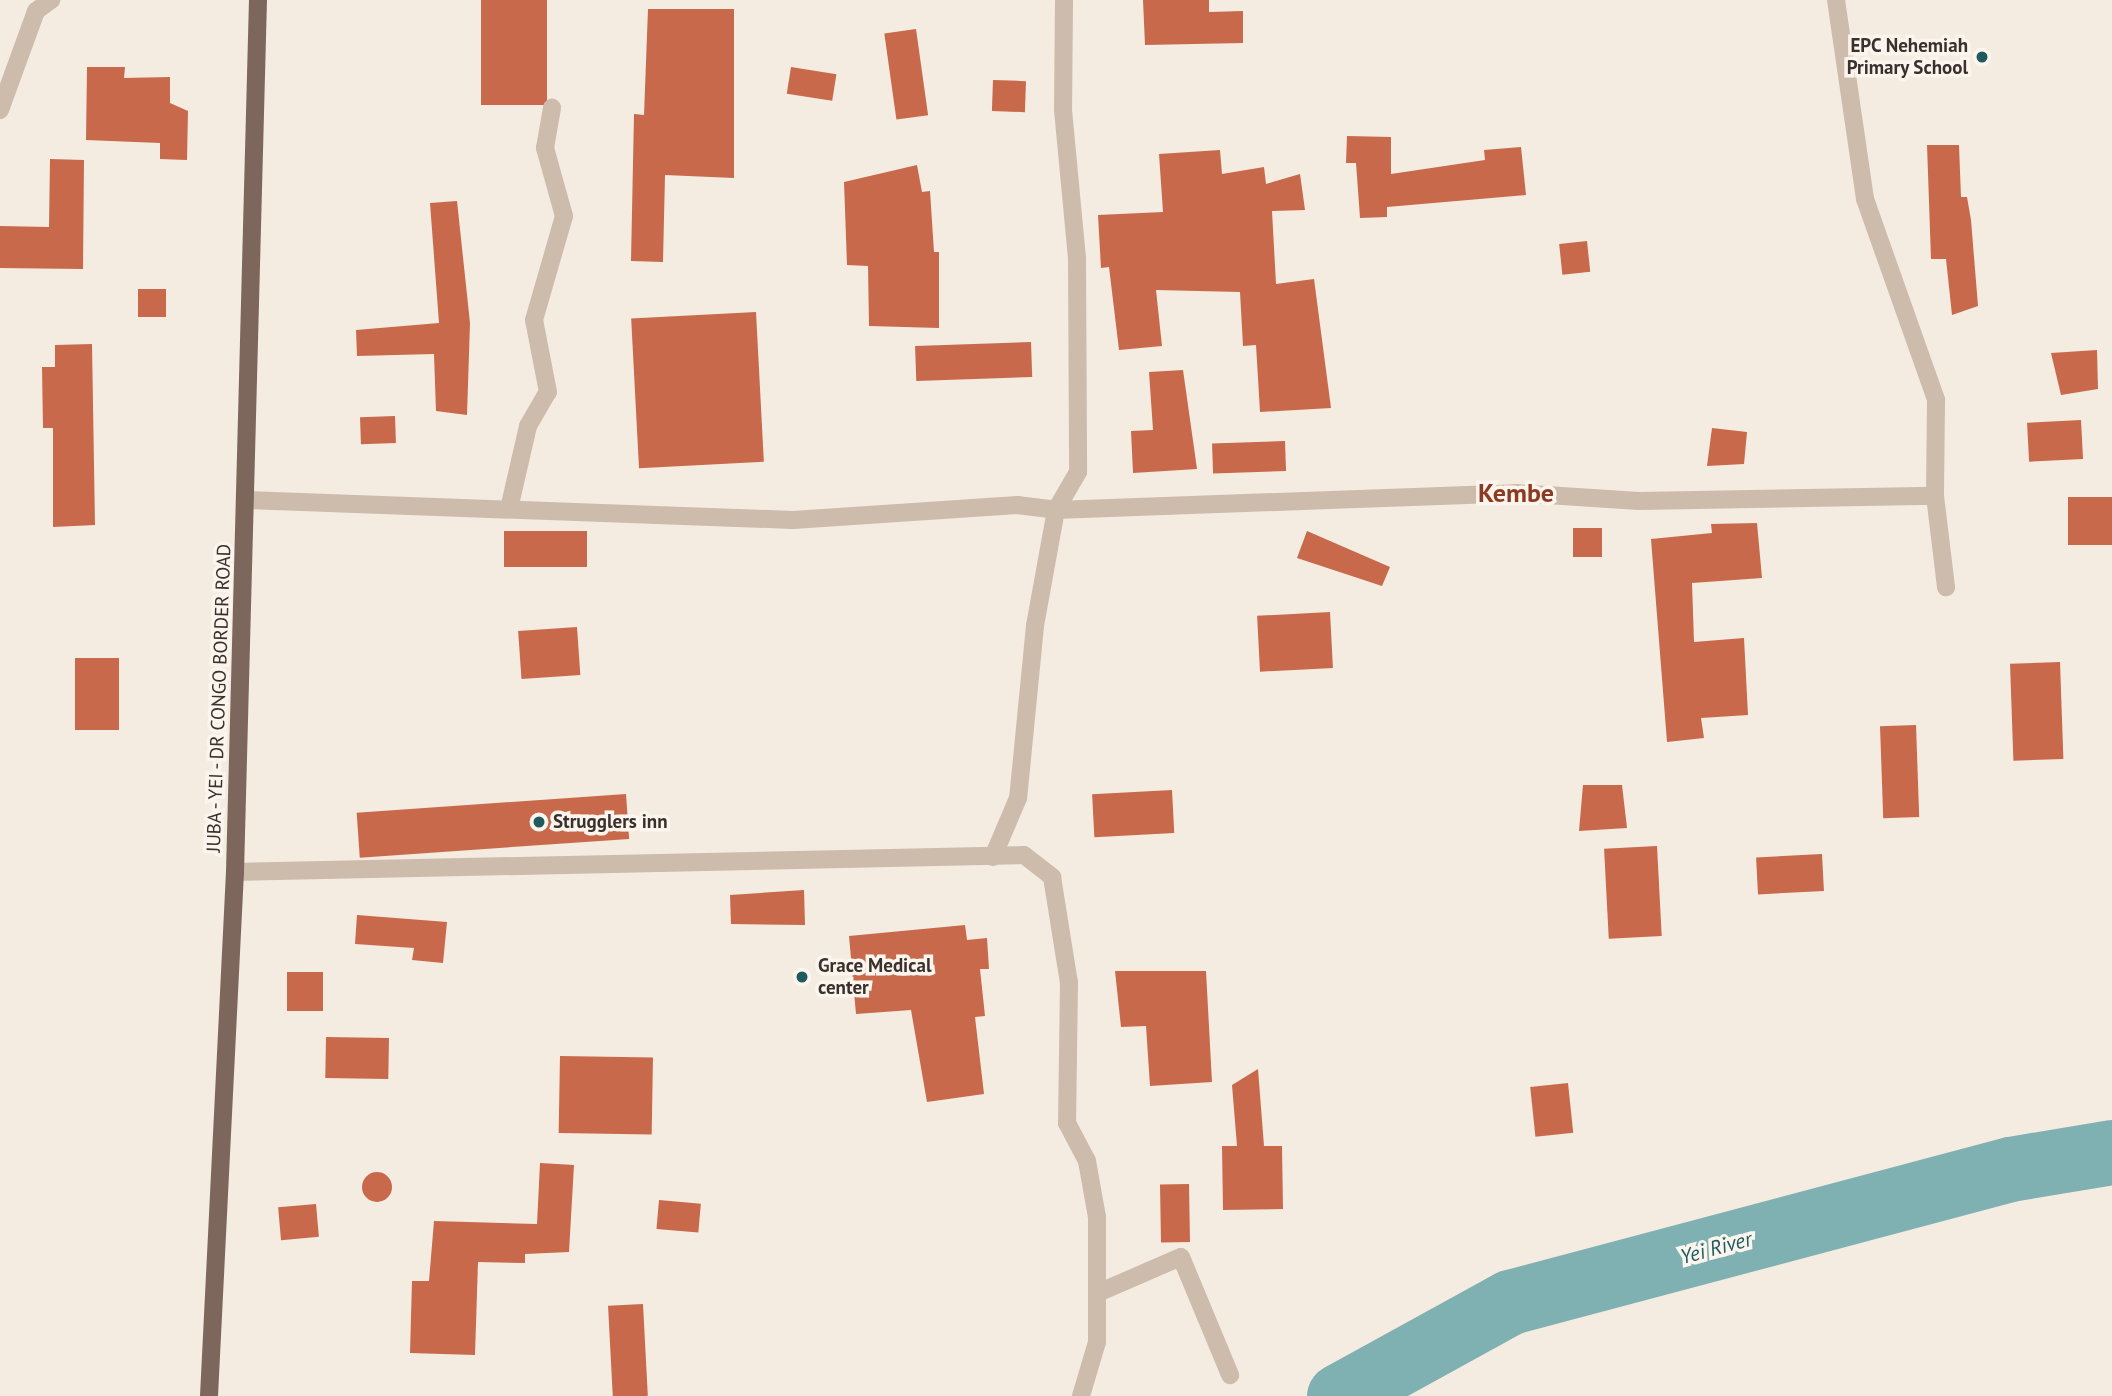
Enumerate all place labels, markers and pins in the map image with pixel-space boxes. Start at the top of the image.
place label: EPC Nehemiah Primary School [1846,35,1968,79]
marker: EPC Nehemiah Primary School [1974,49,1990,65]
place label: Strugglers inn [553,811,668,833]
marker: Strugglers inn [531,814,547,830]
place label: Grace Medical center [818,955,931,999]
marker: Grace Medical center [792,967,812,987]

